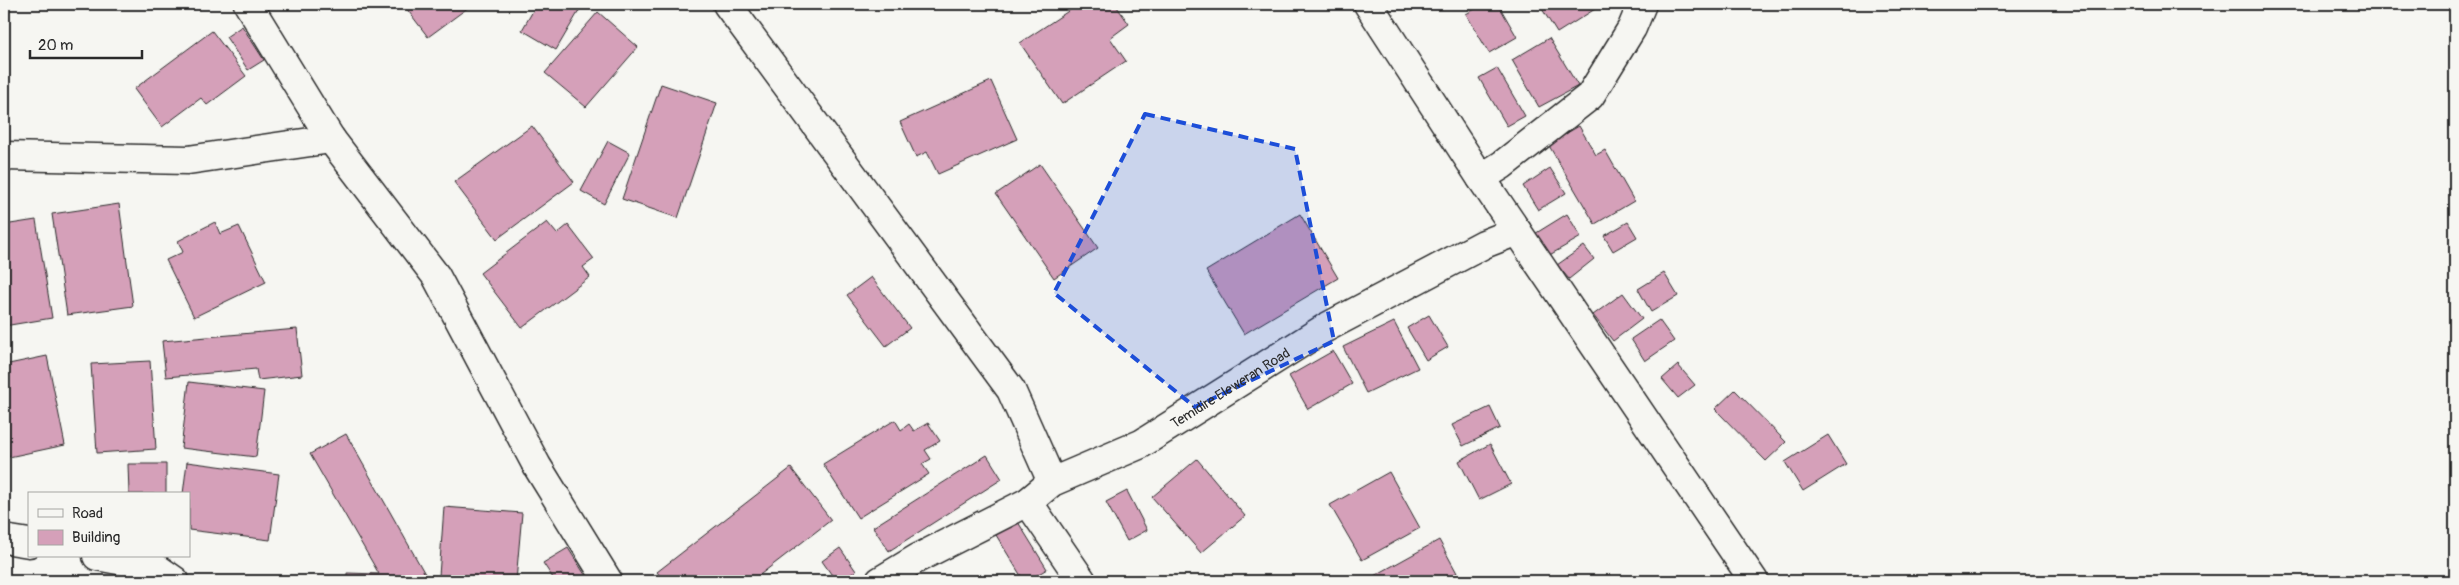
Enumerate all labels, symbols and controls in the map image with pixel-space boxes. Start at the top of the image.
scale bar [30,28,142,60]
text: 20 m [38,36,73,55]
street label: Temidire Eleweran Road [1167,344,1293,432]
legend [28,492,190,558]
text: Road [72,504,103,523]
text: Building [72,528,120,547]

